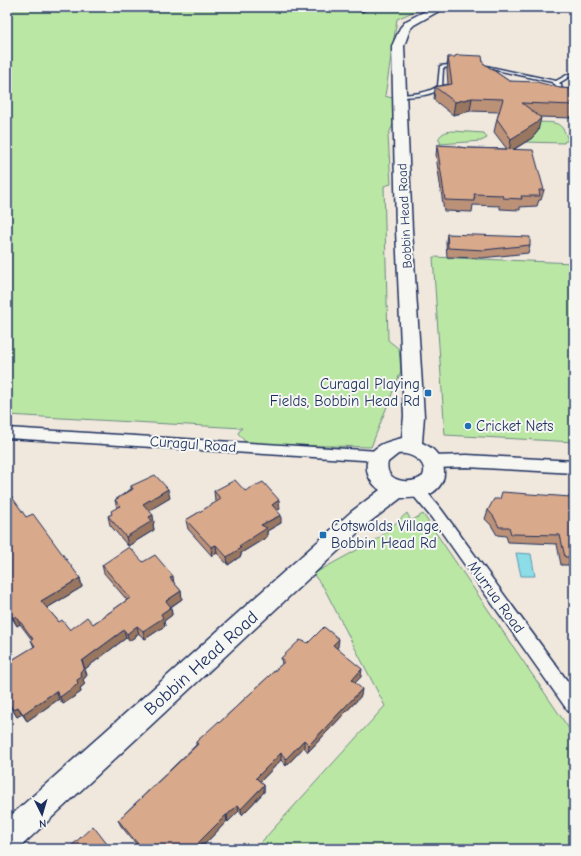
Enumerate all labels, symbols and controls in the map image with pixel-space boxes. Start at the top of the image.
street label: Bobbin Head Road [394,163,415,269]
place label: Curagal Playing Fields, Bobbin Head Rd [270,375,420,410]
marker: Curagal Playing Fields, Bobbin Head Rd [423,388,433,398]
place label: Cricket Nets [476,417,553,435]
marker: Cricket Nets [463,421,473,431]
street label: Curagul Road [149,432,237,456]
place label: Cotswolds Village, Bobbin Head Rd [331,517,441,552]
marker: Cotswolds Village, Bobbin Head Rd [318,530,328,540]
street label: Murrua Road [464,557,528,637]
street label: Bobbin Head Road [140,607,263,720]
north arrow [22,794,62,834]
text: N [39,817,47,830]

